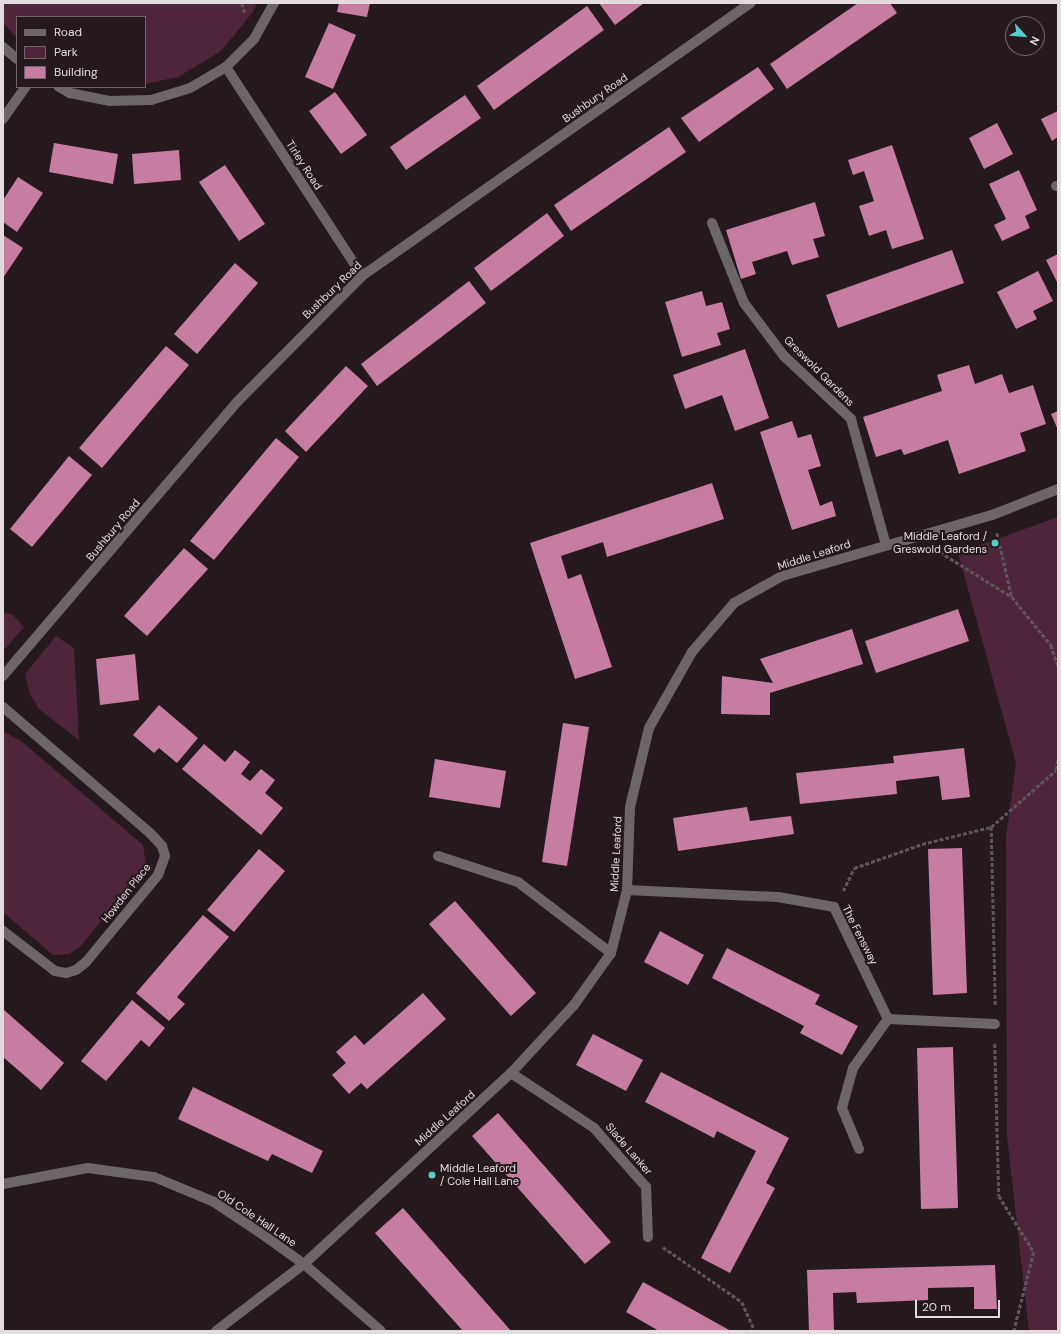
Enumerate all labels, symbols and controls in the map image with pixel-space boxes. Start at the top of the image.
legend [16,16,146,88]
north arrow [1005,16,1045,56]
text: Road [54,24,82,40]
text: N [1027,34,1043,48]
text: Park [54,44,78,60]
text: Building [54,64,98,80]
street label: Bushbury Road [560,71,630,125]
street label: Tirley Road [283,138,325,192]
street label: Bushbury Road [300,259,364,321]
street label: Greswold Gardens [781,333,857,409]
street label: Bushbury Road [83,496,143,564]
place label: Middle Leaford / Greswold Gardens [893,530,987,556]
street label: Middle Leaford [776,537,852,573]
marker: Middle Leaford / Greswold Gardens [990,538,1000,548]
street label: Middle Leaford [607,816,625,892]
street label: Howden Place [99,861,153,925]
street label: The Fensway [839,903,881,967]
street label: Middle Leaford [412,1088,478,1148]
street label: Slade Lanker [603,1120,655,1178]
place label: Middle Leaford / Cole Hall Lane [440,1162,519,1188]
marker: Middle Leaford / Cole Hall Lane [427,1170,437,1180]
street label: Old Cole Hall Lane [215,1187,299,1249]
scale bar [917,1292,1002,1318]
text: 20 m [922,1299,951,1315]

